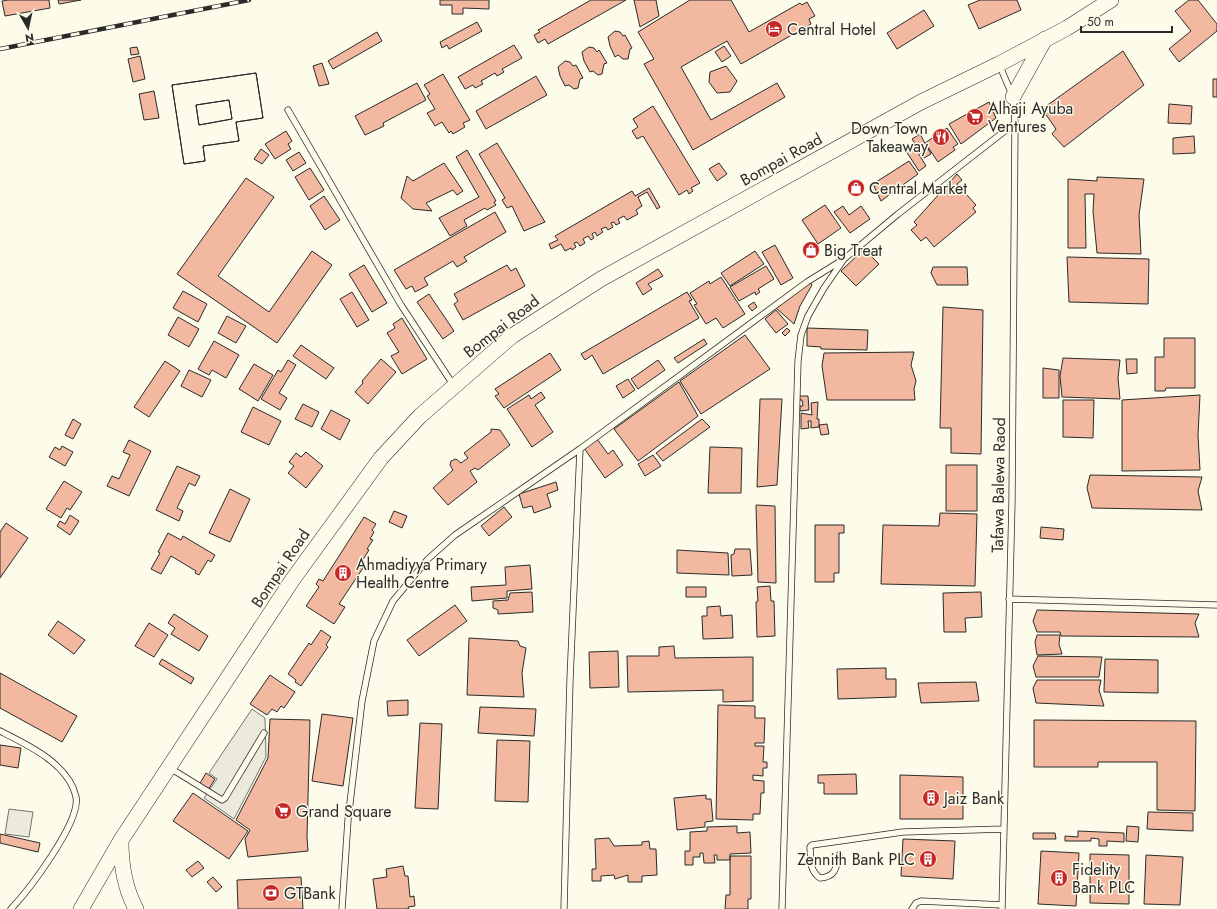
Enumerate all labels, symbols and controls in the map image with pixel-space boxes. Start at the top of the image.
north arrow [8,8,48,48]
scale bar [1081,8,1172,34]
text: 50 m [1087,13,1114,31]
place label: Central Hotel [787,18,876,41]
hotel icon: Central Hotel [764,19,784,39]
text: N [24,29,35,46]
place label: Alhaji Ayuba Ventures [988,97,1073,138]
supermarket icon: Alhaji Ayuba Ventures [965,107,985,127]
place label: Down Town Takeaway [851,117,929,158]
street label: Bompai Road [736,127,826,191]
restaurant icon: Down Town Takeaway [931,127,951,147]
place label: Central Market [869,177,967,200]
shop icon: Central Market [846,178,866,198]
place label: Big Treat [824,239,882,262]
shop icon: Big Treat [801,240,821,260]
street label: Bompai Road [459,289,544,363]
street label: Tafawa Balewa Raod [986,417,1011,553]
street label: Bompai Road [246,524,315,612]
place label: Ahmadiyya Primary Health Centre [356,553,488,594]
building icon: Ahmadiyya Primary Health Centre [333,563,353,583]
place label: Jaiz Bank [942,787,1005,810]
building icon: Jaiz Bank [921,788,941,808]
place label: Grand Square [296,800,391,823]
supermarket icon: Grand Square [273,801,293,821]
place label: Zennith Bank PLC [797,848,915,871]
building icon: Zennith Bank PLC [918,849,938,869]
place label: Fidelity Bank PLC [1072,858,1135,899]
building icon: Fidelity Bank PLC [1049,868,1069,888]
place label: GTBank [284,882,336,905]
bank icon: GTBank [261,883,281,903]

